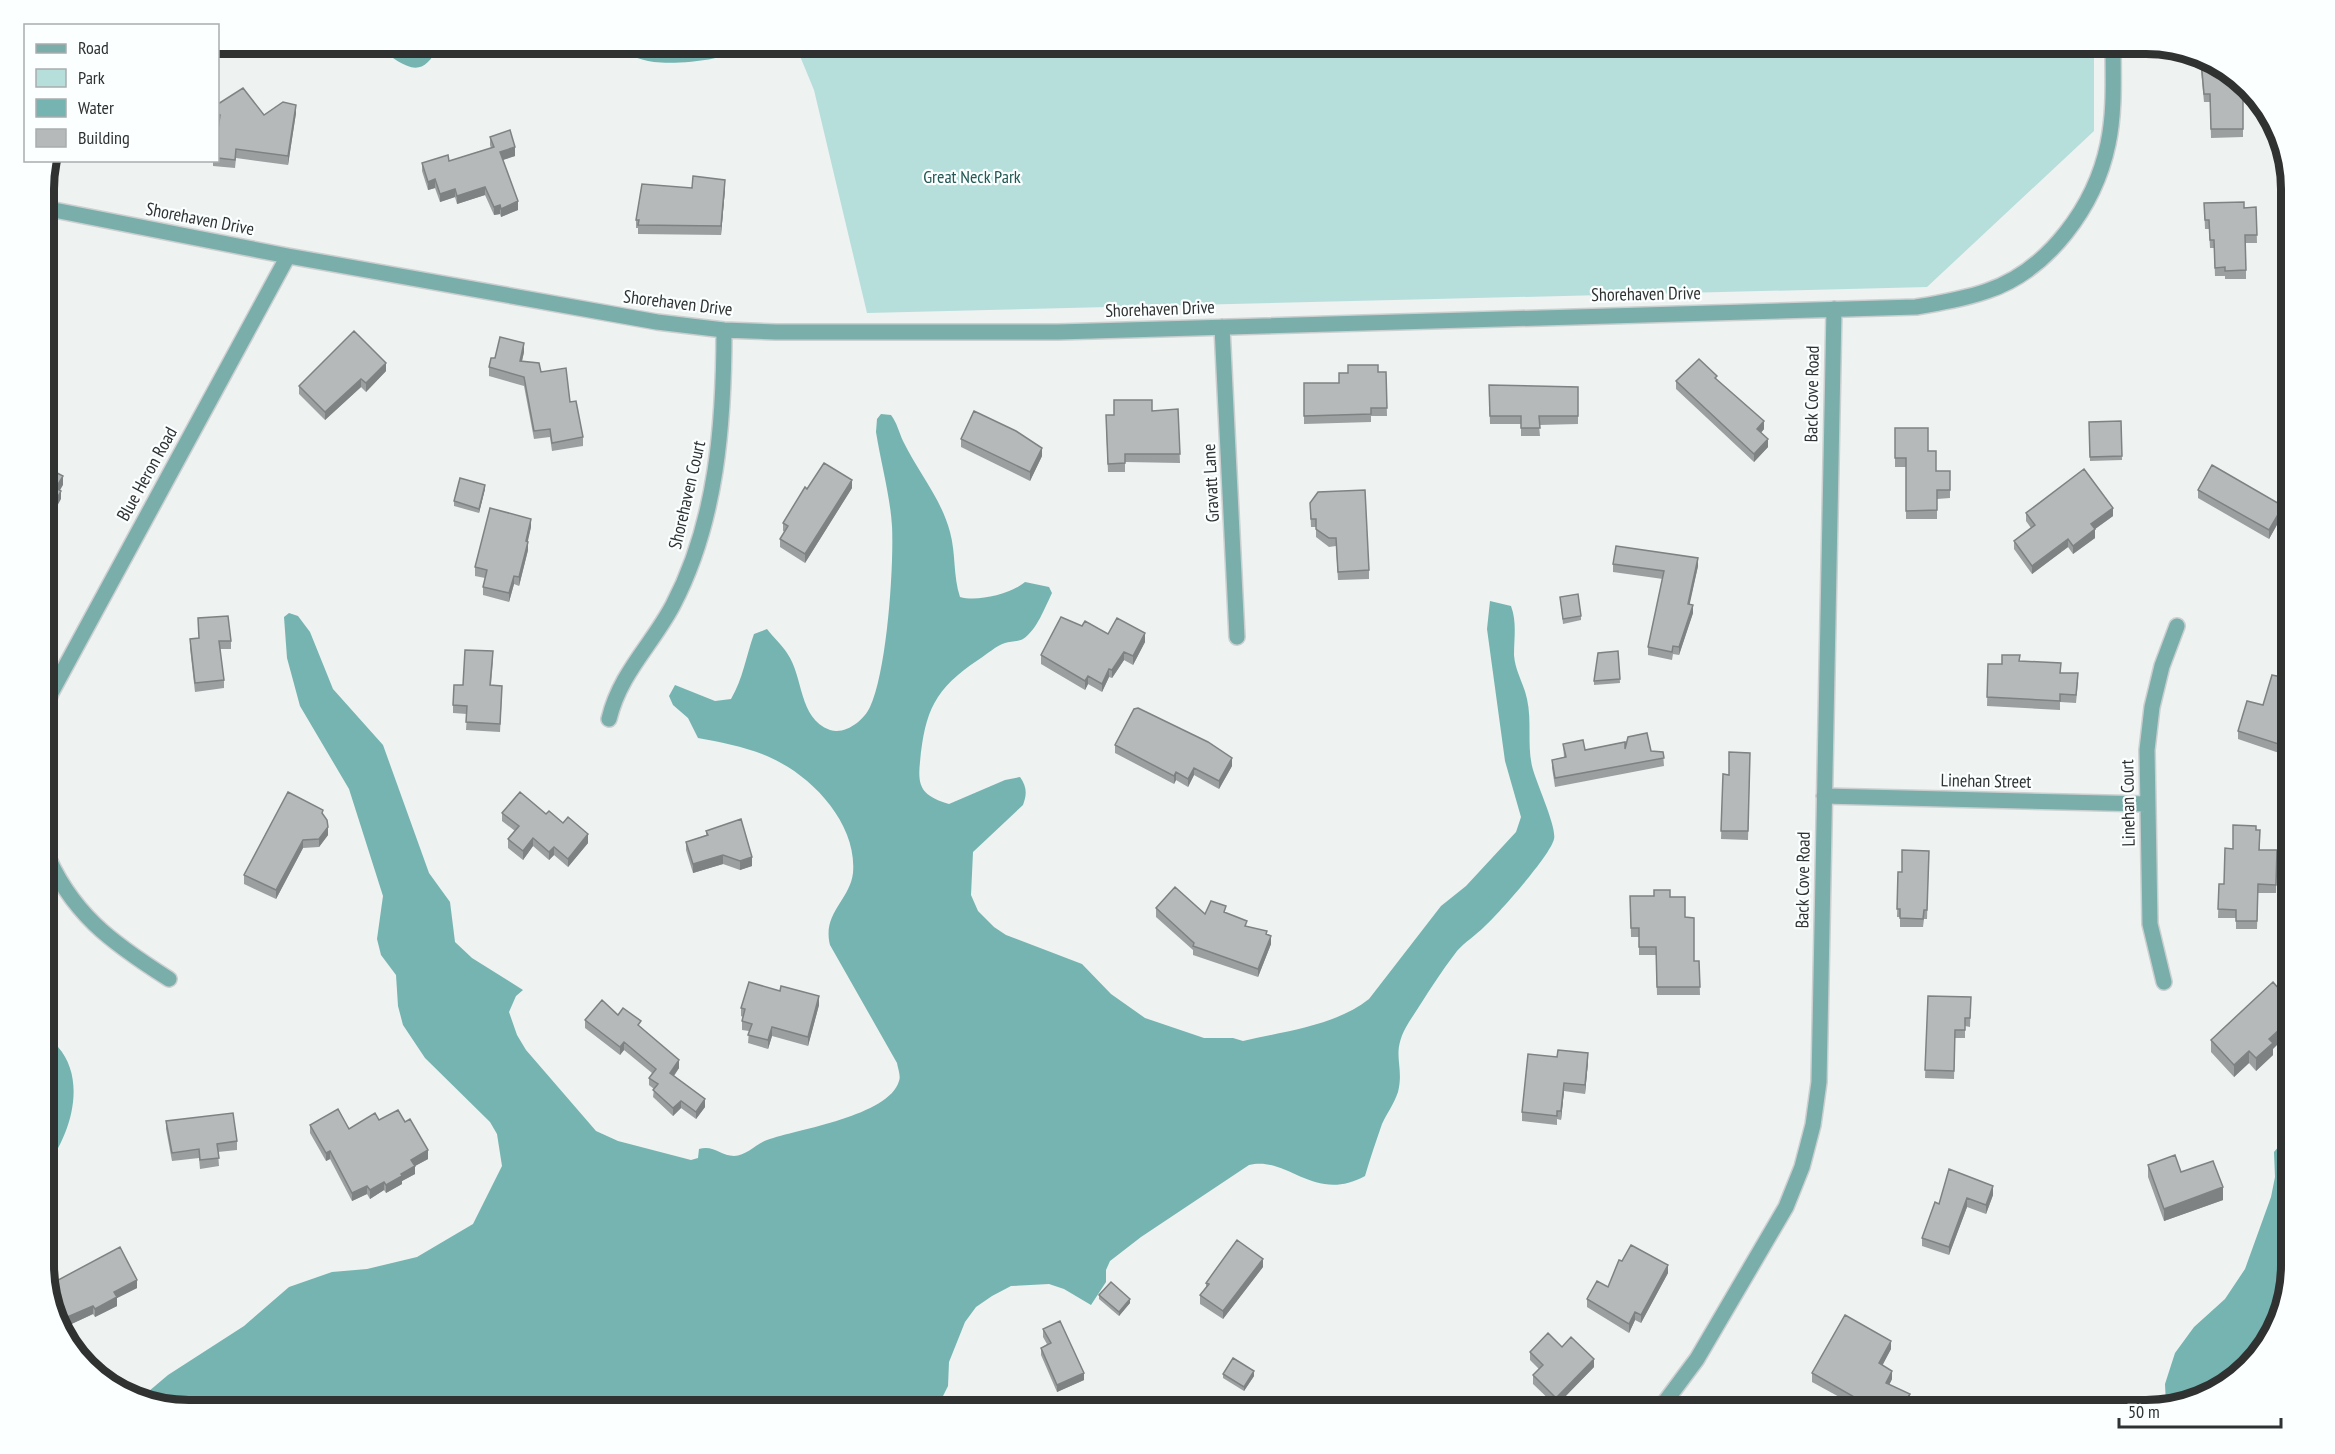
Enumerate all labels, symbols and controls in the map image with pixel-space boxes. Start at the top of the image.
legend [24,24,219,162]
text: Road [78,36,109,59]
text: Park [78,66,105,89]
text: Water [78,96,114,119]
text: Building [78,126,130,149]
park label: Great Neck Park [923,165,1021,188]
street label: Shorehaven Drive [144,197,256,240]
street label: Shorehaven Drive [1591,281,1701,306]
street label: Shorehaven Drive [622,284,734,321]
street label: Shorehaven Drive [1105,295,1215,322]
street label: Back Cove Road [1799,345,1824,443]
street label: Blue Heron Road [111,423,182,525]
street label: Shorehaven Court [663,438,710,551]
street label: Gravatt Lane [1197,443,1224,523]
street label: Linehan Court [2115,759,2140,847]
street label: Linehan Street [1940,768,2032,793]
street label: Back Cove Road [1790,831,1815,929]
scale bar [2119,1391,2281,1429]
text: 50 m [2128,1400,2160,1423]

